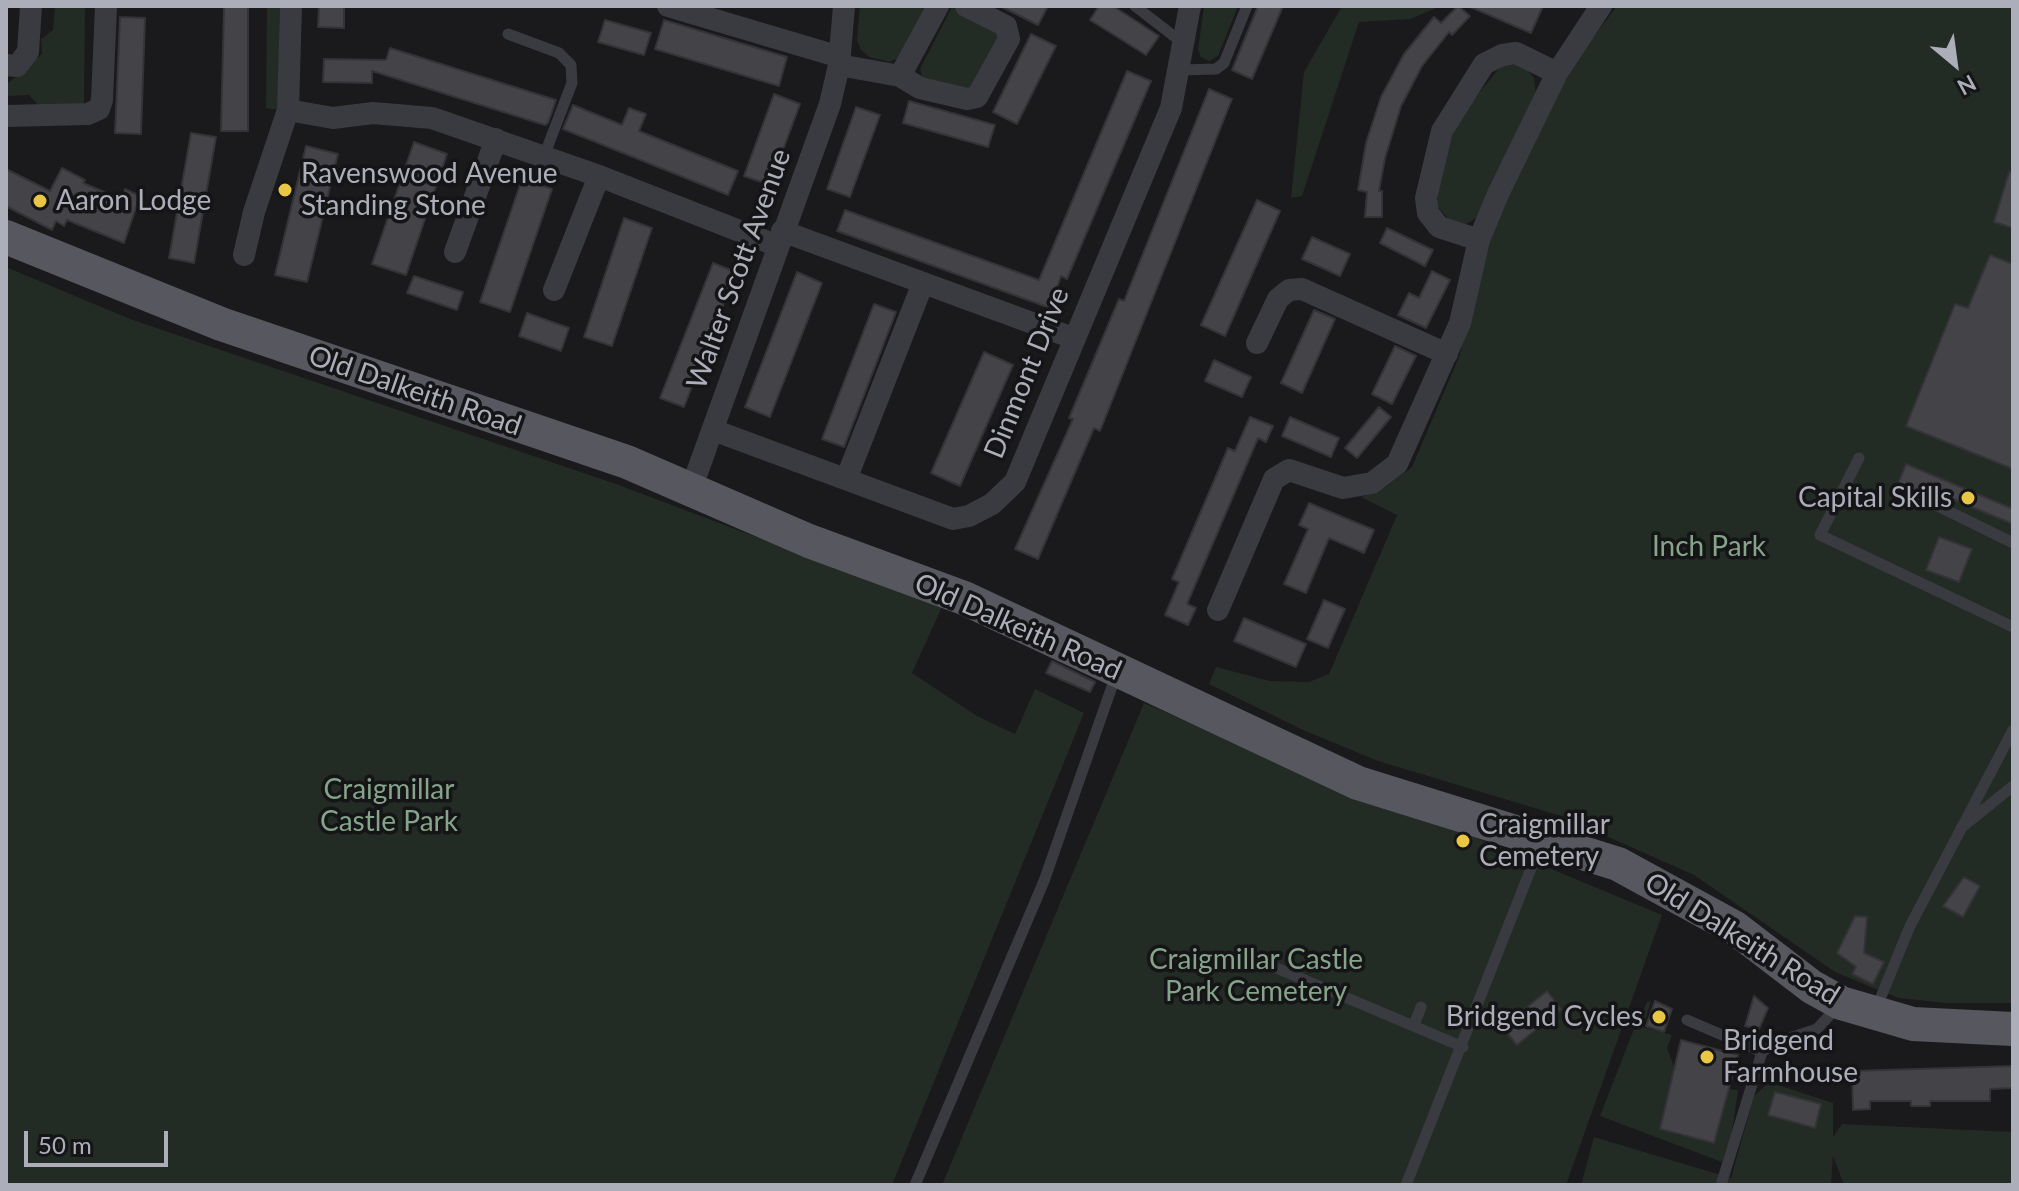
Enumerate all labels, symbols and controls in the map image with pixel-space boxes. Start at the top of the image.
north arrow [1915,24,1995,104]
text: N [1953,70,1981,101]
street label: Walter Scott Avenue [680,144,798,394]
place label: Ravenswood Avenue Standing Stone [301,157,558,223]
marker: Ravenswood Avenue Standing Stone [276,181,294,199]
place label: Aaron Lodge [56,184,211,218]
marker: Aaron Lodge [31,192,49,210]
street label: Dinmont Drive [977,282,1077,464]
street label: Old Dalkeith Road [304,339,526,443]
place label: Capital Skills [1798,481,1952,515]
marker: Capital Skills [1959,489,1977,507]
park label: Inch Park [1652,530,1766,564]
street label: Old Dalkeith Road [909,566,1127,688]
park label: Craigmillar Castle Park [320,773,458,839]
place label: Craigmillar Cemetery [1479,808,1610,874]
marker: Craigmillar Cemetery [1454,832,1472,850]
street label: Old Dalkeith Road [1639,866,1845,1012]
park label: Craigmillar Castle Park Cemetery [1149,943,1363,1009]
place label: Bridgend Cycles [1446,1000,1643,1034]
marker: Bridgend Cycles [1650,1008,1668,1026]
place label: Bridgend Farmhouse [1723,1024,1858,1090]
marker: Bridgend Farmhouse [1698,1048,1716,1066]
scale bar [28,1115,172,1165]
text: 50 m [38,1130,92,1159]

